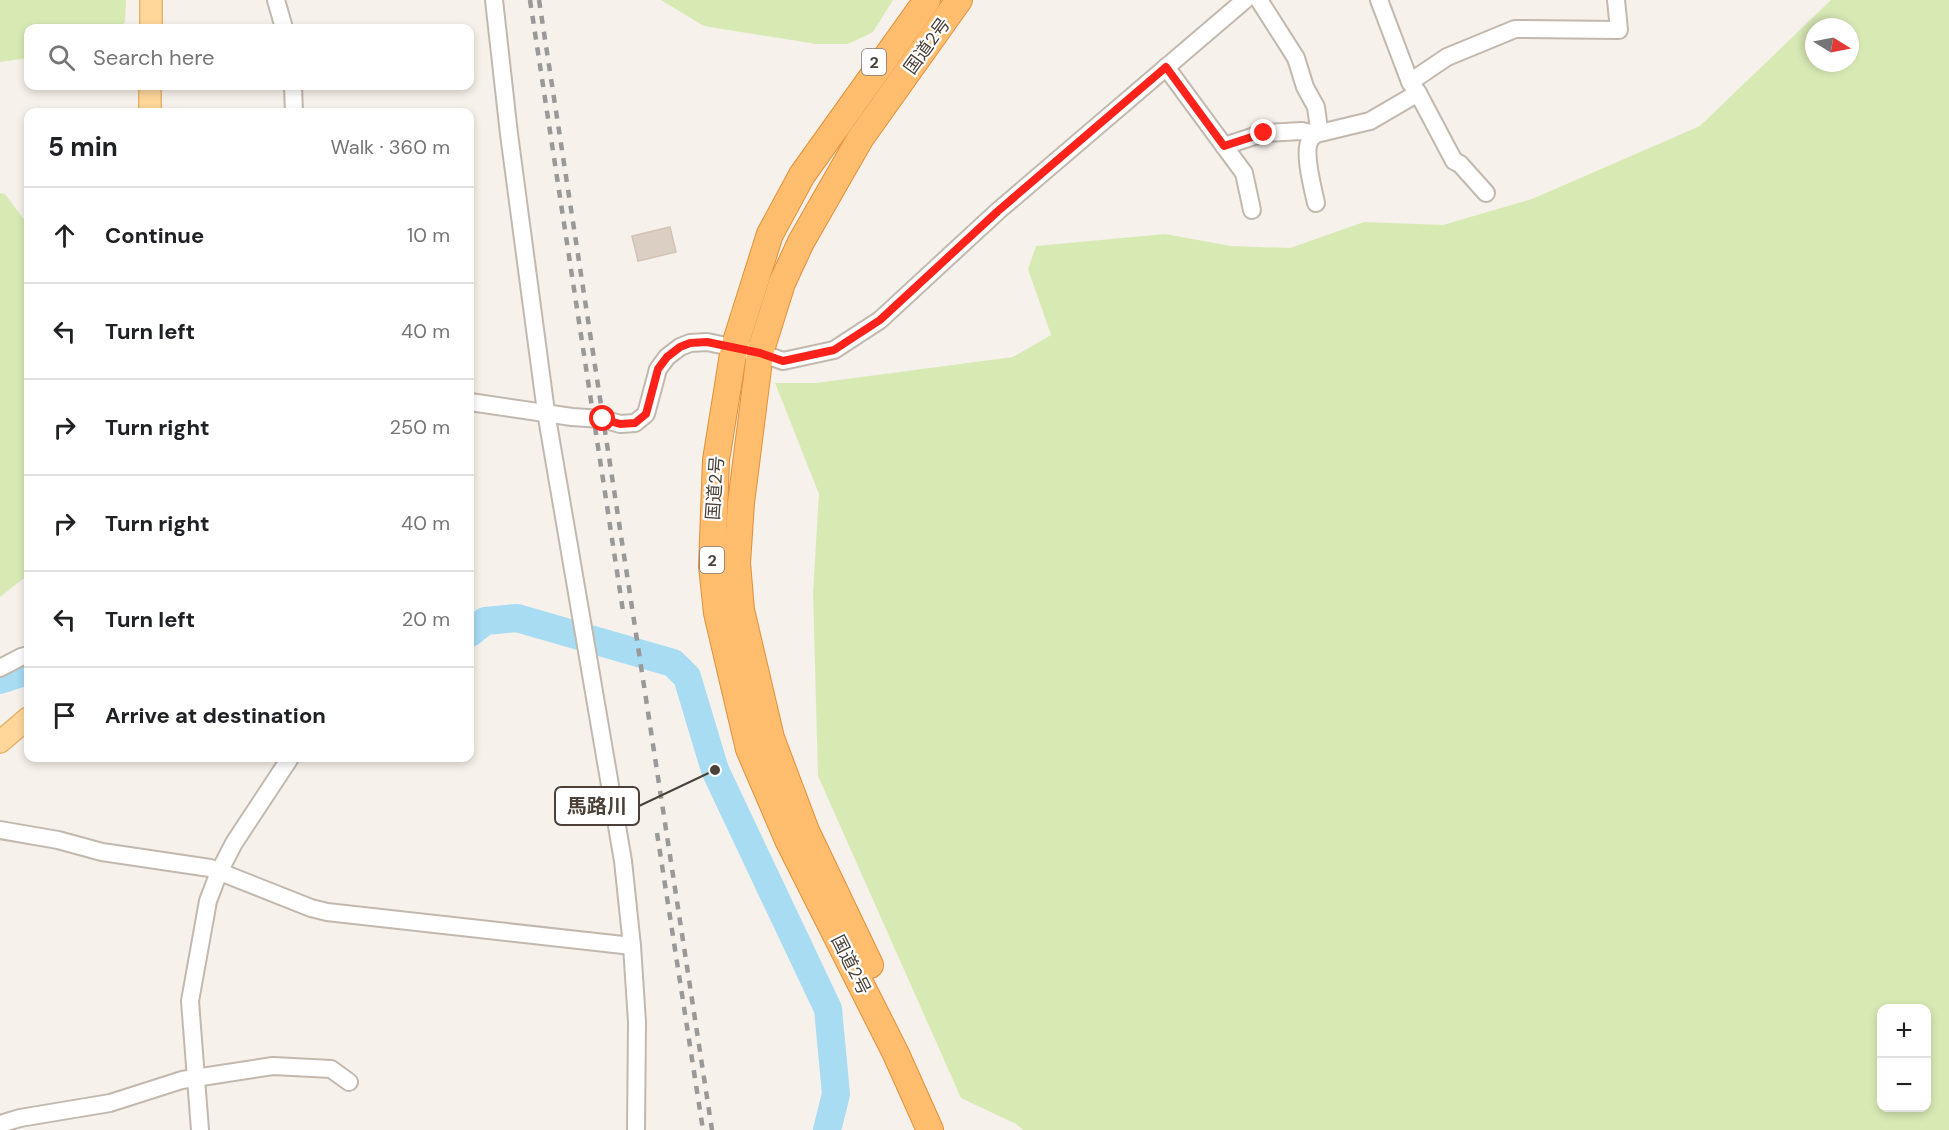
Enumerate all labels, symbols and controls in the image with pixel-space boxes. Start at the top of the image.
street label: 国道2号 [898,13,956,79]
north arrow [1805,18,1859,72]
search box [24,24,474,90]
icon: search [45,41,78,74]
text: Search here [93,43,214,72]
road number: 2 [862,49,886,75]
route end [1250,119,1276,145]
text: 5 min [48,130,118,164]
text: Walk · 360 m [330,134,450,160]
icon: ahead [48,219,81,252]
text: Continue [105,221,204,250]
text: 10 m [407,222,450,248]
icon: left [48,315,81,348]
text: Turn left [105,317,195,346]
text: 40 m [401,318,450,344]
route start [589,405,615,431]
icon: right [48,411,81,444]
text: Turn right [105,413,210,442]
text: 250 m [389,414,450,440]
street label: 国道2号 [701,455,729,521]
icon: right [48,507,81,540]
text: Turn right [105,509,210,538]
text: 40 m [401,510,450,536]
road number: 2 [700,547,724,573]
icon: left [48,603,81,636]
text: Turn left [105,605,195,634]
text: 20 m [402,606,450,632]
icon: arrive [48,699,81,732]
text: Arrive at destination [105,701,326,730]
callout: 馬路川 [555,787,639,825]
text: 馬路川 [567,793,627,819]
street label: 国道2号 [826,931,876,999]
map controls [1877,1004,1931,1112]
button: + [1877,1004,1931,1058]
button: − [1877,1058,1931,1112]

